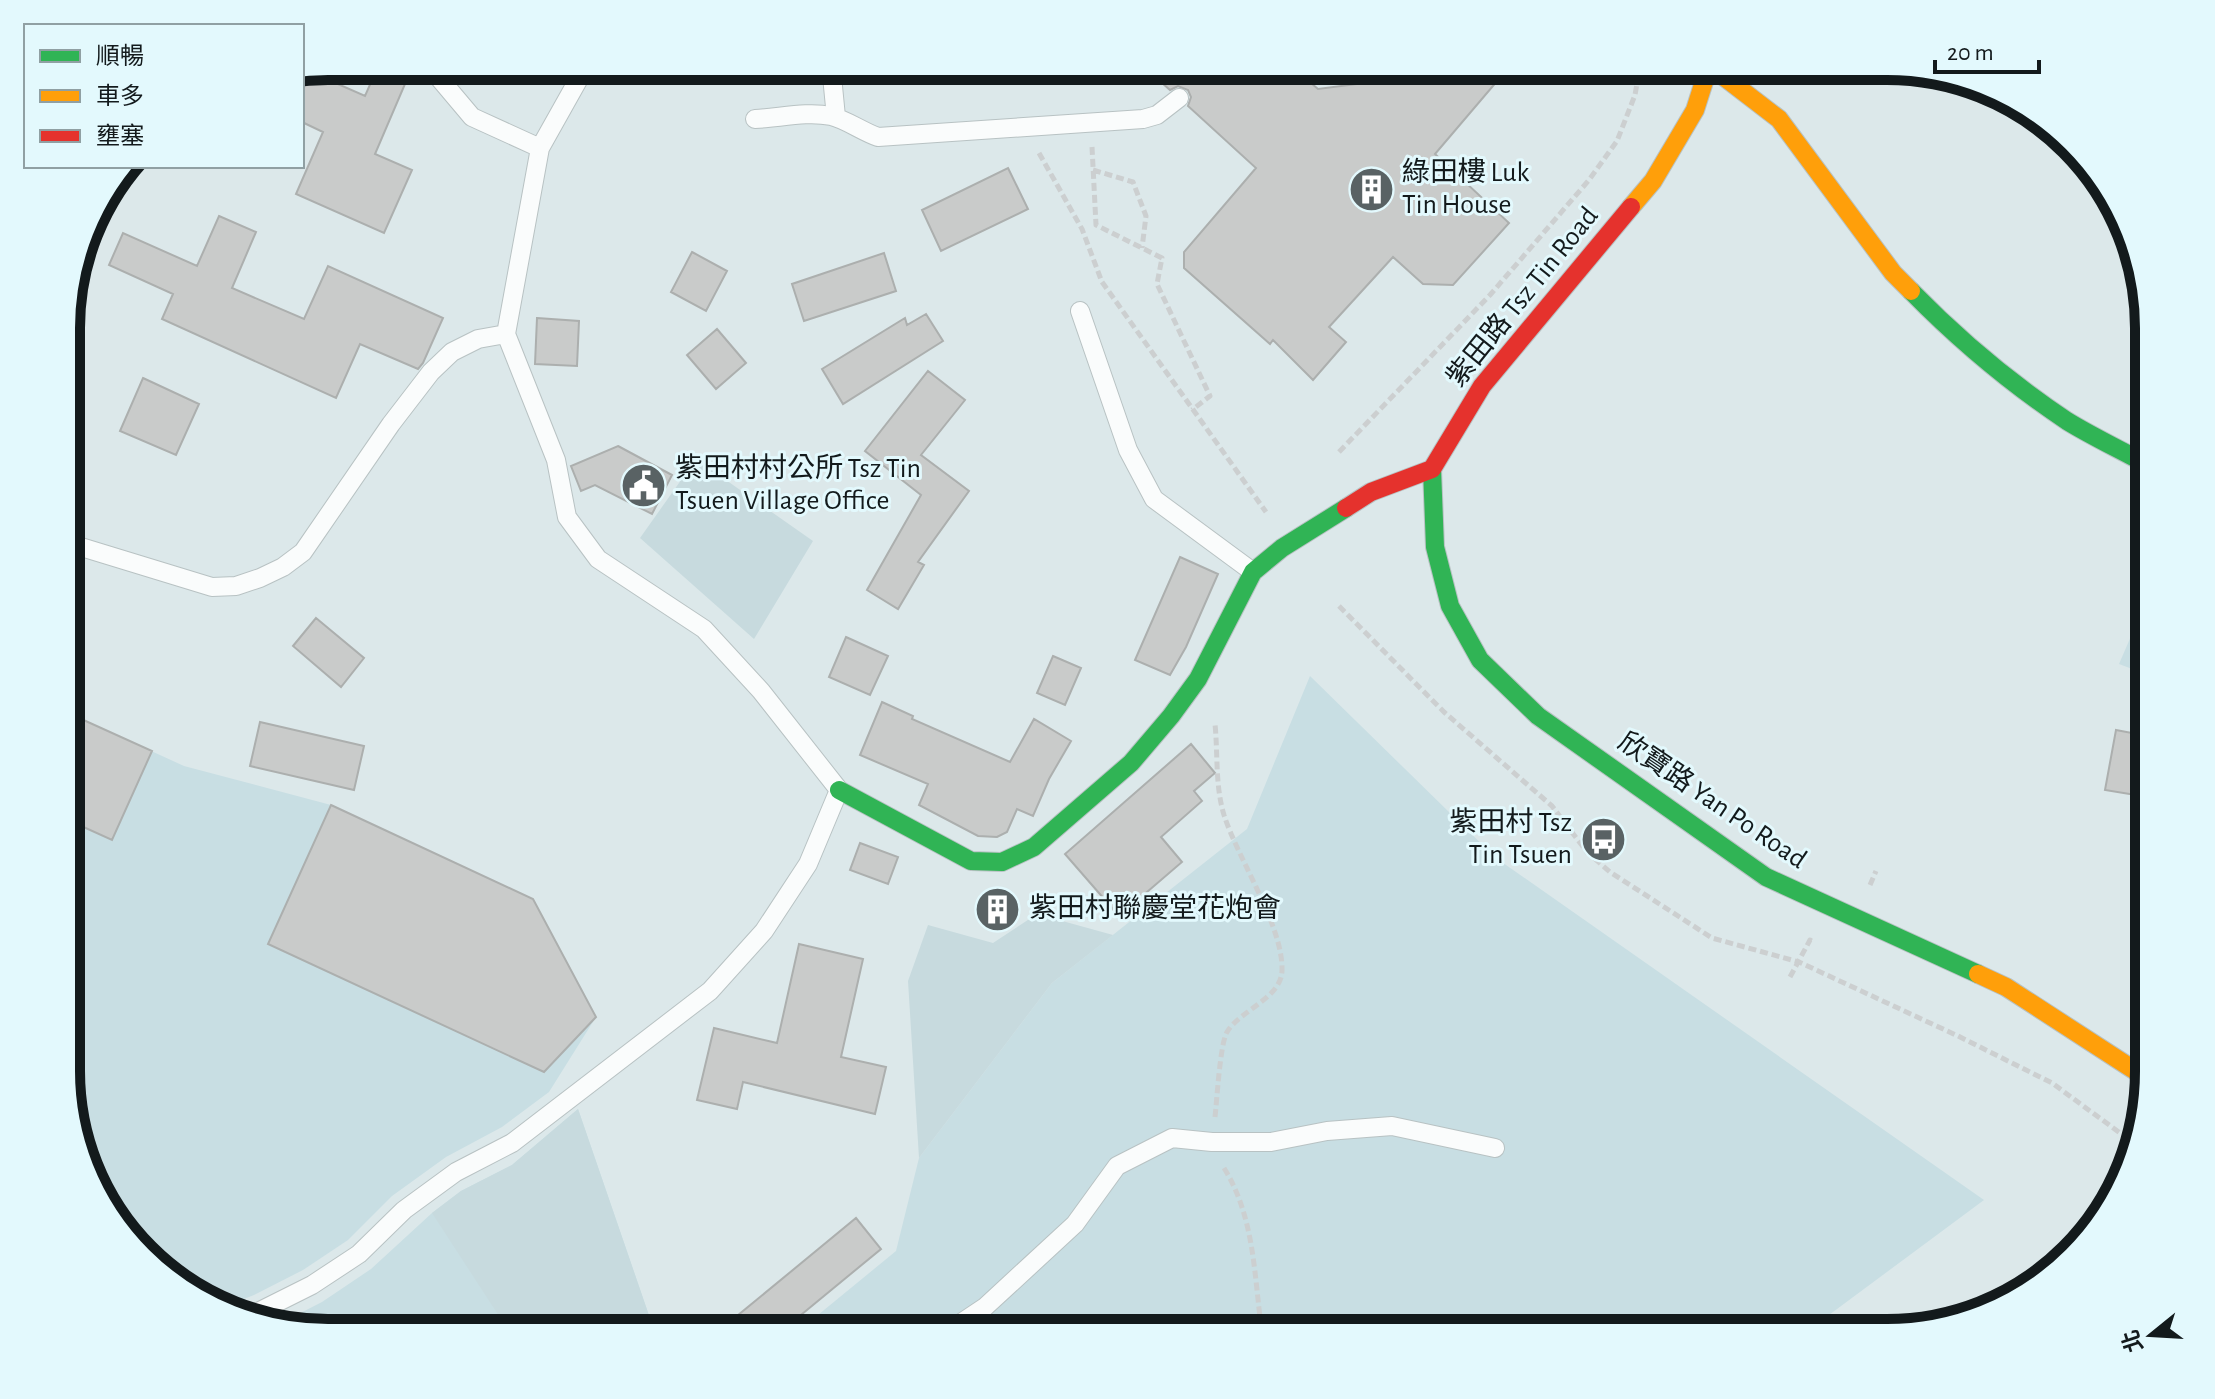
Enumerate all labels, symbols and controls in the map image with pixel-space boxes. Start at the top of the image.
legend [24,24,304,168]
scale bar [1935,24,2039,74]
text: 20 m [1947,41,1994,65]
text: 順暢 [96,43,144,69]
text: 車多 [96,83,144,109]
text: 壅塞 [96,123,144,149]
place label: 綠田樓 Luk Tin House [1402,157,1530,219]
building icon: 綠田樓 Luk Tin House [1347,165,1395,213]
street label: 紫田路 Tsz Tin Road [1441,201,1604,392]
place label: 紫田村村公所 Tsz Tin Tsuen Village Office [675,453,921,515]
public building icon: 紫田村村公所 Tsz Tin Tsuen Village Office [620,461,668,509]
street label: 欣寶路 Yan Po Road [1613,726,1812,874]
place label: 紫田村 Tsz Tin Tsuen [1450,807,1572,869]
bus stop icon: 紫田村 Tsz Tin Tsuen [1579,815,1627,863]
building icon: 紫田村聯慶堂花炮會 [974,885,1022,933]
place label: 紫田村聯慶堂花炮會 [1029,893,1281,923]
north arrow [2111,1295,2191,1375]
text: 北 [2118,1327,2147,1355]

